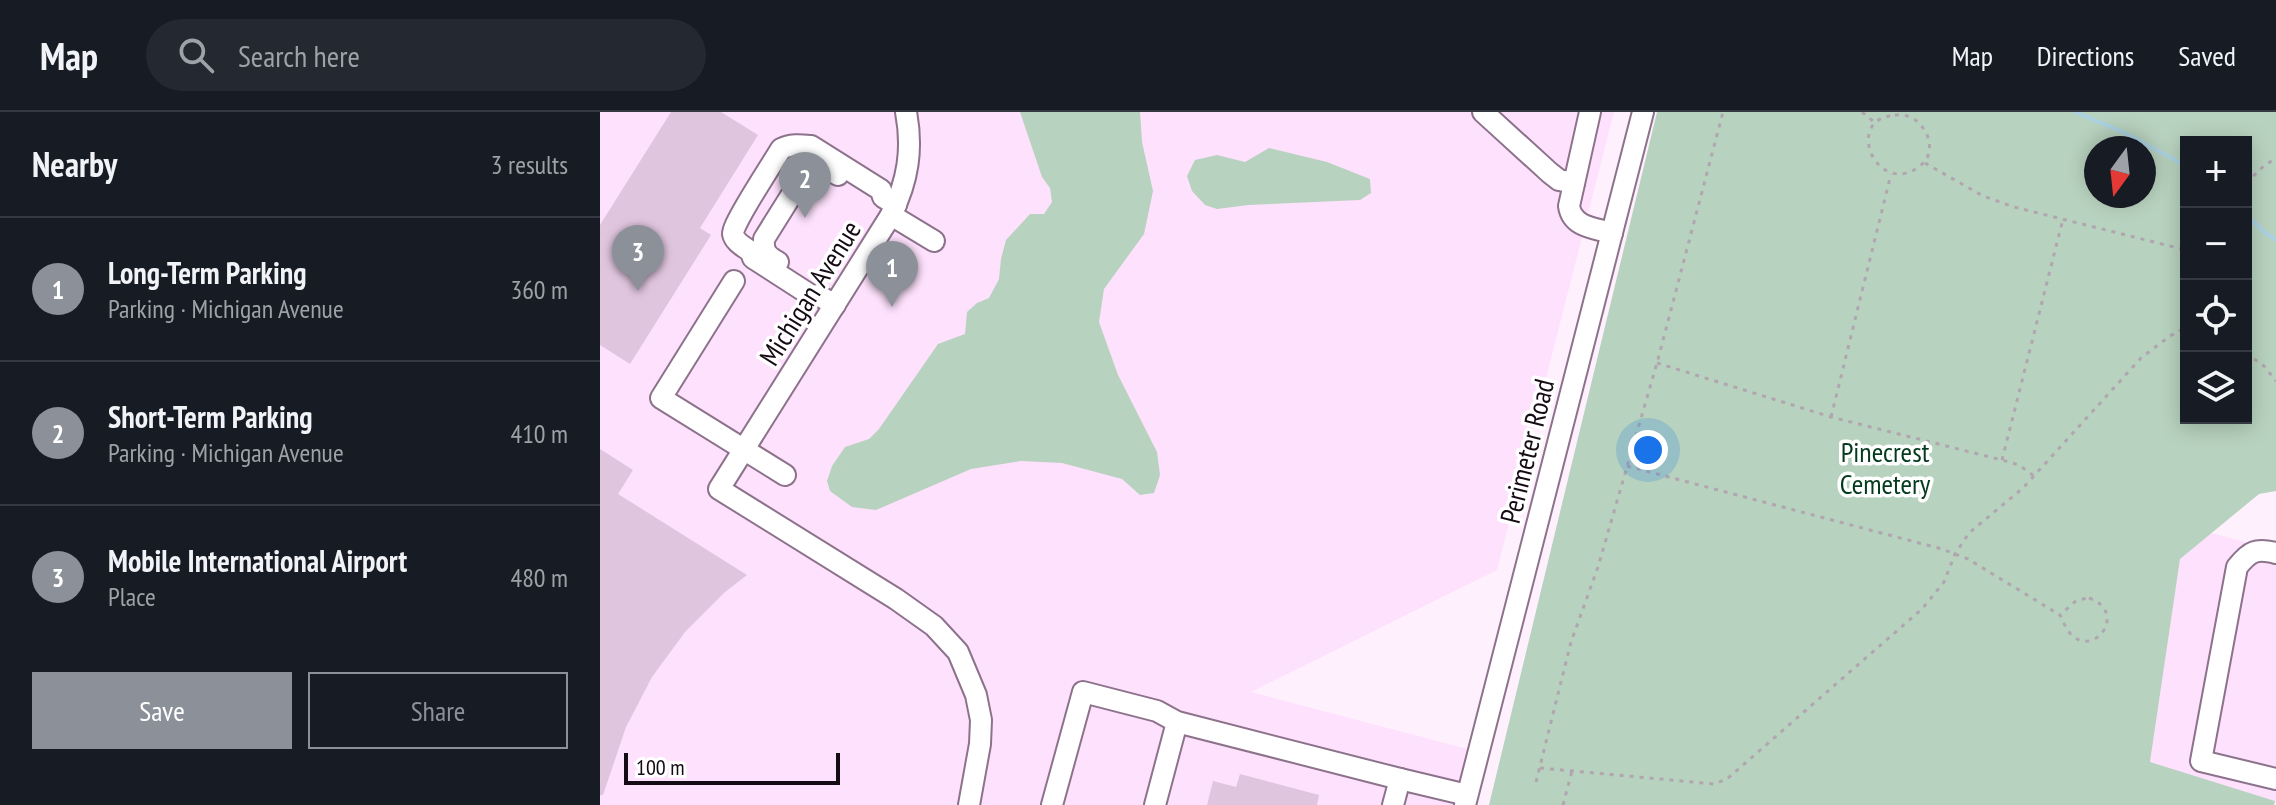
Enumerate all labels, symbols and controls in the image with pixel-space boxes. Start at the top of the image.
search box [146,19,706,91]
text: Map [40,31,98,80]
icon: search [174,33,218,77]
text: Search here [238,36,360,75]
text: Map [1952,37,1993,74]
text: Directions [2037,37,2134,74]
text: Saved [2178,37,2236,74]
north arrow [2084,136,2156,208]
map controls [2180,136,2252,424]
button: + [2180,136,2252,208]
text: Nearby [32,142,117,186]
text: 3 results [491,148,568,181]
pin: 2 [779,152,831,218]
button: − [2180,208,2252,280]
street label: Michigan Avenue [750,213,869,372]
pin: 3 [612,225,664,291]
pin: 1 [866,241,918,307]
text: Long-Term Parking [108,253,306,292]
text: 1 [52,273,64,306]
text: 360 m [510,273,568,306]
button: locate [2180,280,2252,352]
text: Parking · Michigan Avenue [108,292,344,325]
button: layers [2180,352,2252,424]
street label: Perimeter Road [1491,375,1562,527]
text: Short-Term Parking [108,397,312,436]
text: 2 [52,417,64,450]
text: 410 m [510,417,568,450]
your location [1628,430,1668,470]
park label: Pinecrest Cemetery [1840,433,1931,502]
text: Parking · Michigan Avenue [108,436,344,469]
text: Mobile International Airport [108,541,407,580]
text: 3 [52,561,64,594]
text: 480 m [510,561,568,594]
text: Place [108,580,156,613]
button: Save [32,672,292,749]
button: Share [308,672,568,749]
scale bar [624,749,840,785]
text: 100 m [636,753,685,781]

